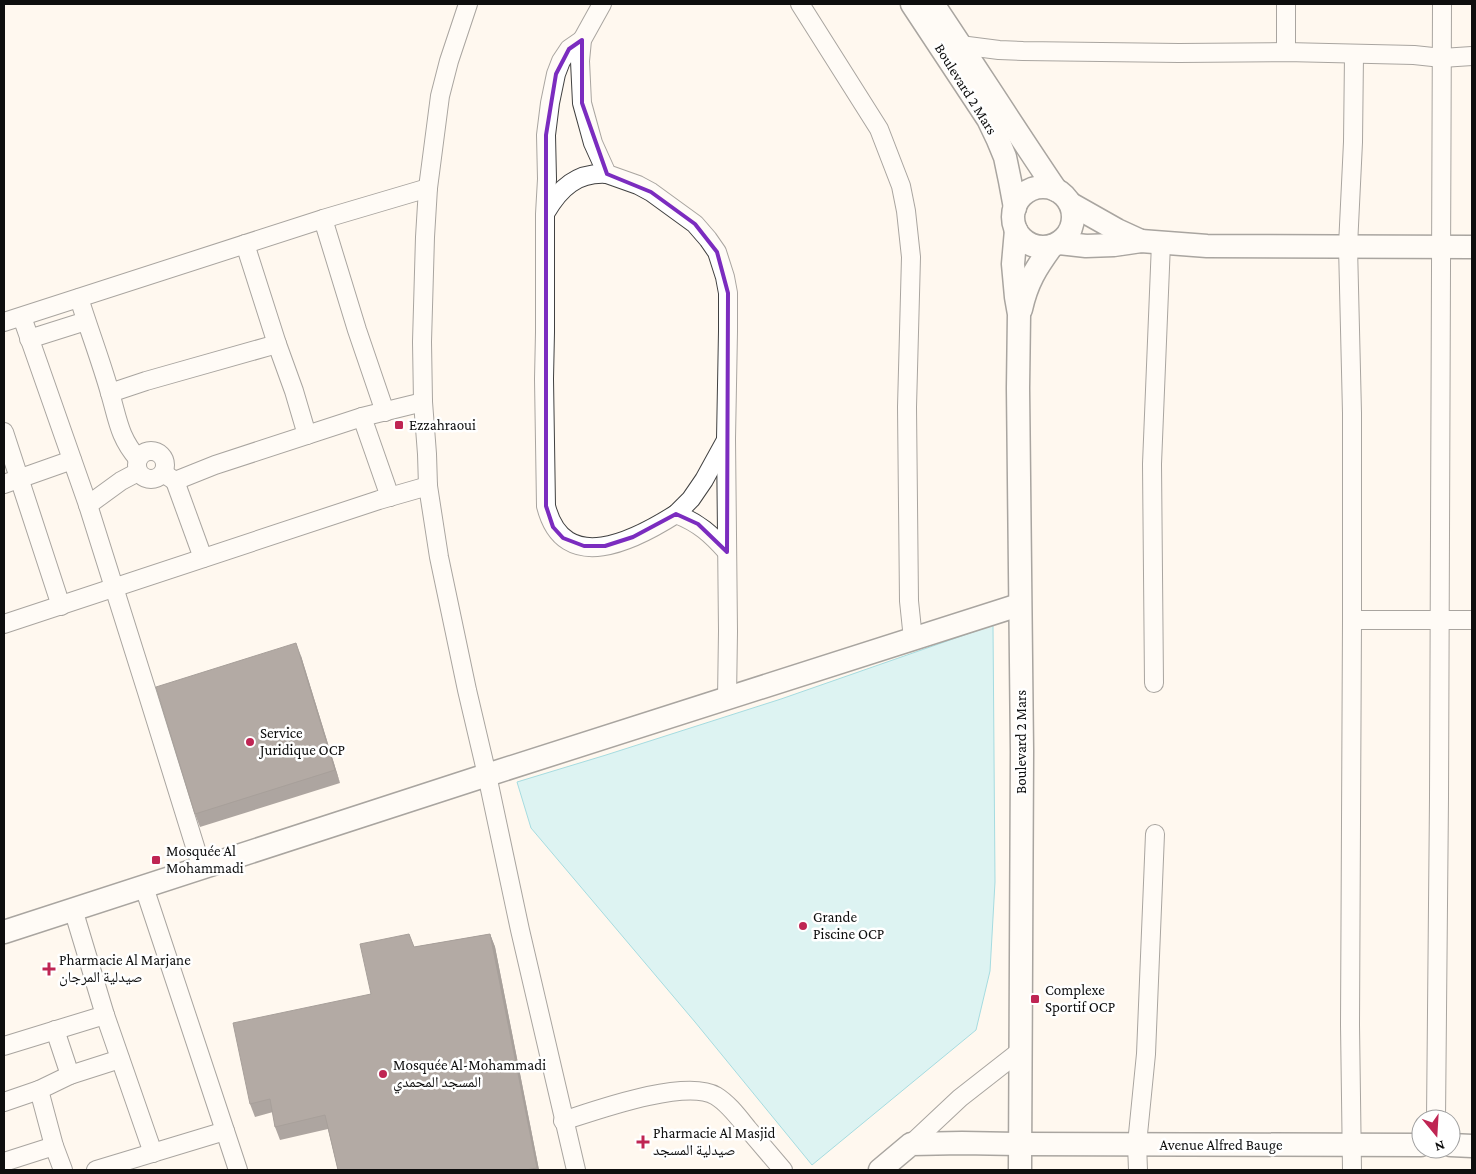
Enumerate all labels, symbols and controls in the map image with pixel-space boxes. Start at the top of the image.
street label: Boulevard 2 Mars [932,41,1000,137]
place label: Ezzahraoui [409,417,476,433]
marker: Ezzahraoui [393,419,405,431]
street label: Boulevard 2 Mars [1013,690,1029,794]
place label: Service Juridique OCP [258,725,345,759]
marker: Service Juridique OCP [244,736,256,748]
place label: Mosquée Al Mohammadi [166,843,244,876]
marker: Mosquée Al Mohammadi [150,854,162,866]
place label: Grande Piscine OCP [813,909,884,942]
marker: Grande Piscine OCP [797,920,809,932]
place label: Pharmacie Al Marjane صيدلية المرجان [59,952,191,987]
marker: Pharmacie Al Marjane صيدلية المرجان [43,963,55,975]
place label: Complexe Sportif OCP [1045,982,1115,1016]
marker: Complexe Sportif OCP [1029,993,1041,1005]
place label: Mosquée Al-Mohammadi المسجد المحمدي [393,1057,546,1094]
marker: Mosquée Al-Mohammadi المسجد المحمدي [377,1068,389,1080]
north arrow [1411,1109,1461,1159]
place label: Pharmacie Al Masjid صيدلية المسجد [653,1125,776,1158]
marker: Pharmacie Al Masjid صيدلية المسجد [637,1136,649,1148]
street label: Avenue Alfred Bauge [1159,1137,1283,1154]
text: N [1433,1137,1447,1156]

